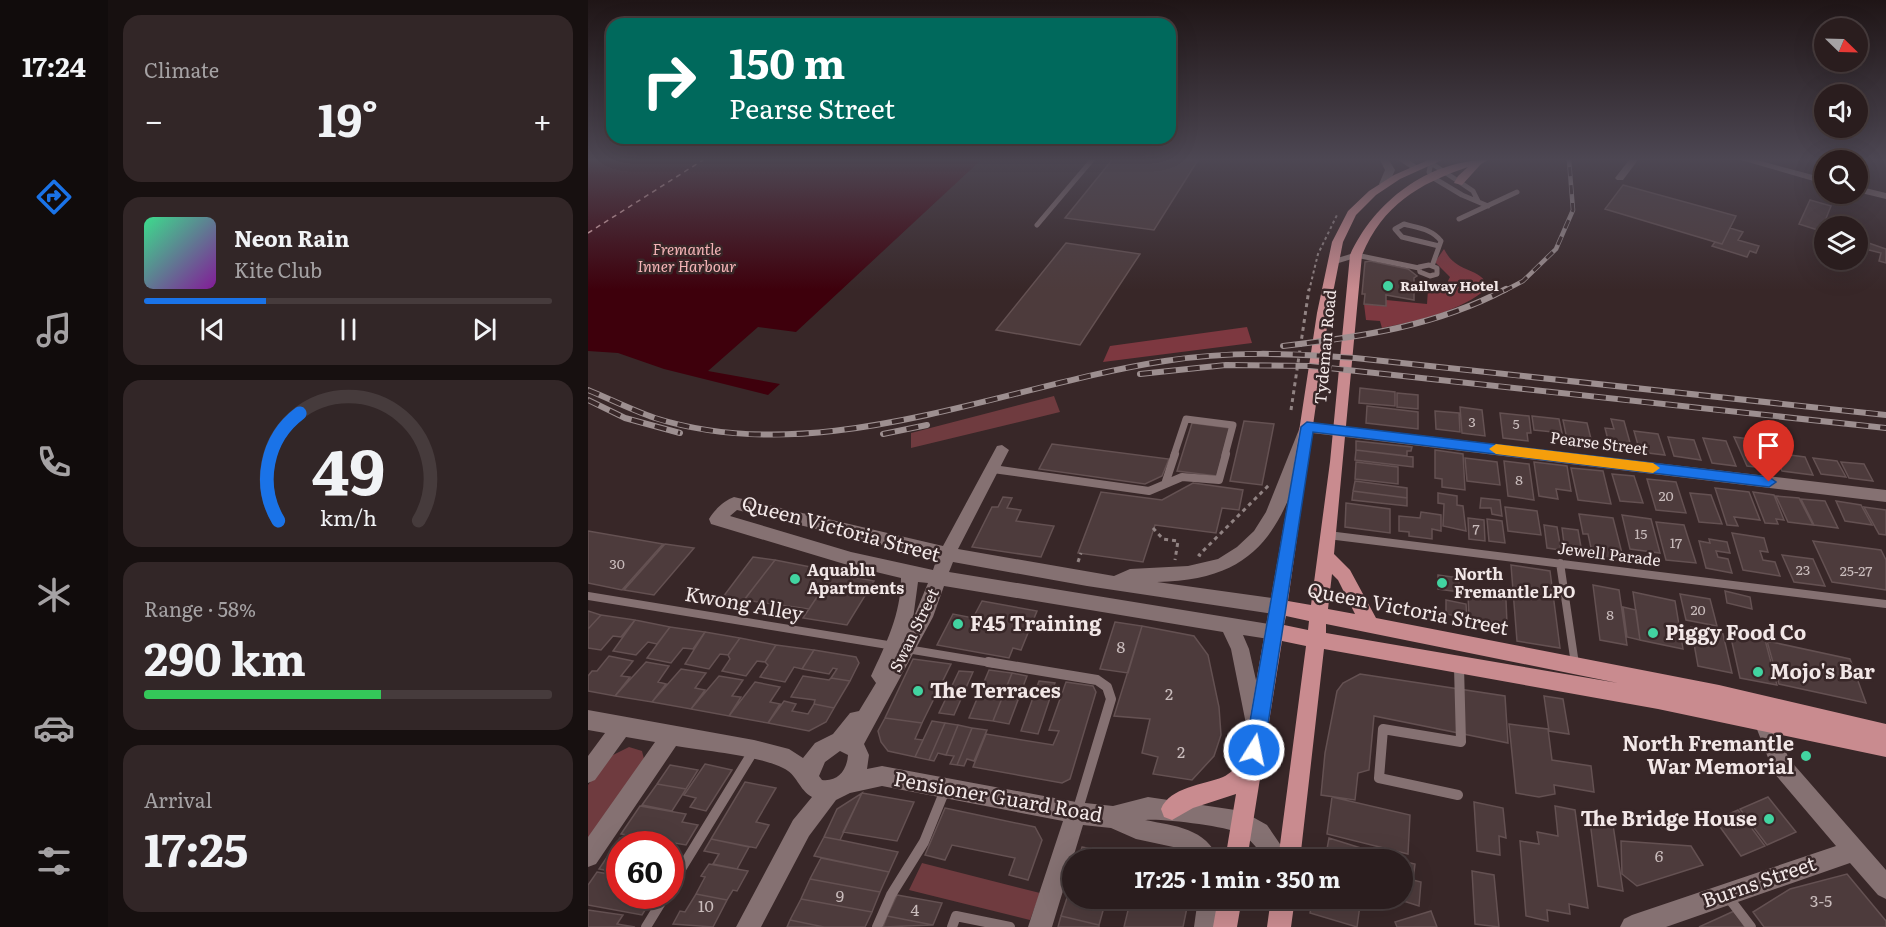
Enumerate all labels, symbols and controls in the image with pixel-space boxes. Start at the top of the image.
north arrow [1814,18,1868,72]
map controls [1814,18,1868,270]
text: 150 m [729,30,845,92]
icon: right [630,42,708,120]
text: 17:24 [22,45,86,85]
text: Climate [144,54,219,84]
text: 19° [318,84,378,151]
button: sound [1814,84,1868,138]
text: Pearse Street [729,87,895,127]
text: − [144,94,163,143]
text: + [533,94,552,143]
button: search [1814,150,1868,204]
icon: directions [33,176,75,218]
button: layers [1814,216,1868,270]
text: Neon Rain [234,221,350,254]
water label: Fremantle Inner Harbour [638,237,736,277]
text: Kite Club [234,254,322,284]
place label: Railway Hotel [1400,275,1499,295]
marker: Railway Hotel [1381,279,1395,293]
street label: Tydeman Road [1307,288,1341,405]
icon: music [33,309,75,351]
icon: previous [196,313,229,346]
icon: pause [332,313,365,346]
icon: next [468,313,501,346]
house number: 3 [1468,411,1476,431]
house number: 5 [1512,413,1520,433]
pin [1743,420,1794,482]
text: 49 [311,422,385,514]
street label: Pearse Street [1549,424,1650,460]
icon: arrive [1752,429,1785,462]
icon: phone [33,441,75,483]
house number: 8 [1515,469,1523,489]
house number: 20 [1658,485,1674,505]
street label: Queen Victoria Street [739,486,944,568]
text: km/h [319,501,377,533]
house number: 7 [1472,518,1480,538]
house number: 15 [1635,523,1647,543]
house number: 17 [1670,532,1682,552]
street label: Jewell Parade [1556,535,1662,571]
house number: 30 [609,553,625,573]
place label: Aquablu Apartments [807,557,904,599]
house number: 23 [1796,559,1810,579]
house number: 25-27 [1840,560,1872,580]
place label: North Fremantle LPO [1454,561,1575,603]
marker: Aquablu Apartments [788,572,802,586]
street label: Queen Victoria Street [1305,573,1512,641]
icon: climate [33,574,75,616]
marker: North Fremantle LPO [1435,576,1449,590]
street label: Kwong Alley [683,577,807,627]
street label: Swan Street [882,583,944,676]
text: Range · 58% [144,593,256,623]
house number: 20 [1690,599,1706,619]
house number: 8 [1606,604,1614,624]
place label: F45 Training [970,607,1102,637]
place label: Piggy Food Co [1665,616,1806,646]
marker: F45 Training [951,617,965,631]
text: 290 km [144,623,306,690]
marker: Piggy Food Co [1646,626,1660,640]
house number: 8 [1117,634,1126,658]
place label: Mojo's Bar [1770,655,1875,685]
marker: Mojo's Bar [1751,665,1765,679]
place label: The Terraces [930,674,1061,704]
house number: 2 [1165,681,1173,705]
marker: The Terraces [911,684,925,698]
icon: car [33,707,75,749]
position arrow [1222,718,1286,782]
place label: North Fremantle War Memorial [1622,727,1794,780]
house number: 2 [1177,739,1185,763]
marker: North Fremantle War Memorial [1799,749,1813,763]
street label: Pensioner Guard Road [892,762,1105,828]
text: Arrival [144,784,212,814]
place label: The Bridge House [1581,802,1757,832]
marker: The Bridge House [1762,812,1776,826]
text: 17:25 [144,814,248,881]
speed limit sign: 60 [606,831,684,909]
icon: filters [33,840,75,882]
house number: 6 [1655,843,1664,867]
street label: Burns Street [1697,847,1819,914]
text: 17:25 · 1 min · 350 m [1135,862,1340,895]
house number: 9 [836,883,844,907]
house number: 3-5 [1810,888,1832,912]
house number: 10 [698,893,714,917]
house number: 4 [911,897,920,921]

